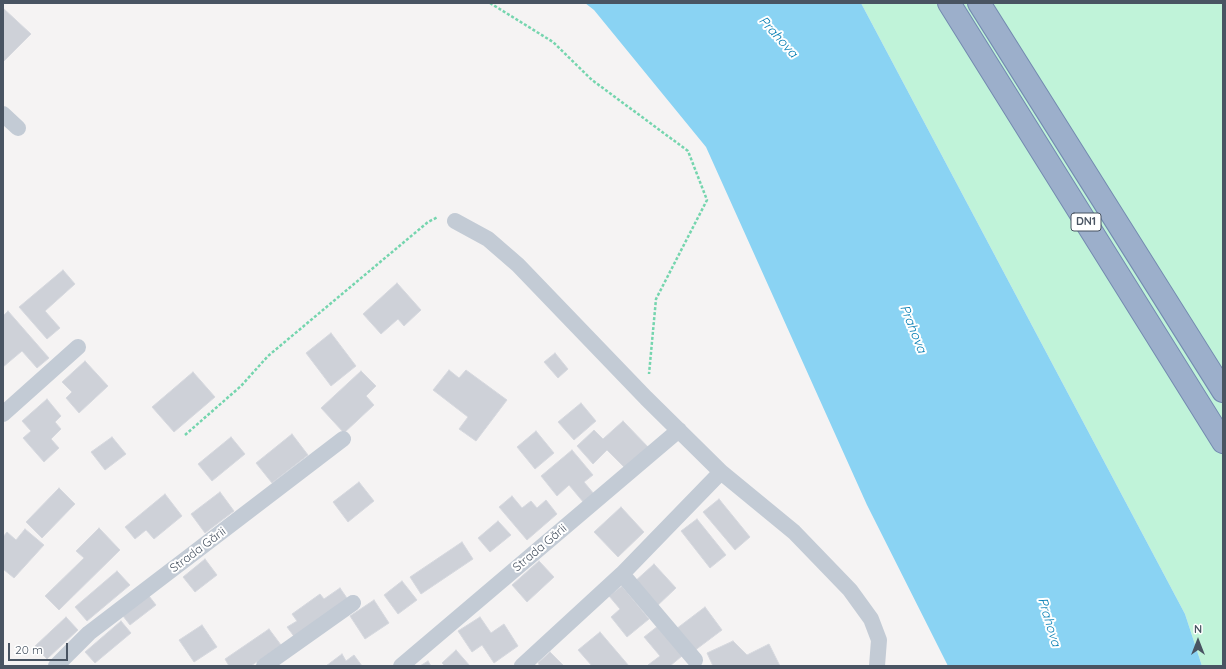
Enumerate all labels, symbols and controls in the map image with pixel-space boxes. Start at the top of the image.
water label: Prahova [755,13,801,61]
road number: DN1 [1071,213,1101,231]
water label: Prahova [896,303,930,355]
street label: Strada Gării [510,521,570,575]
street label: Strada Gării [167,524,229,576]
water label: Prahova [1034,596,1064,648]
north arrow [1178,621,1218,661]
text: N [1194,622,1202,636]
scale bar [10,635,70,661]
text: 20 m [15,642,43,657]

